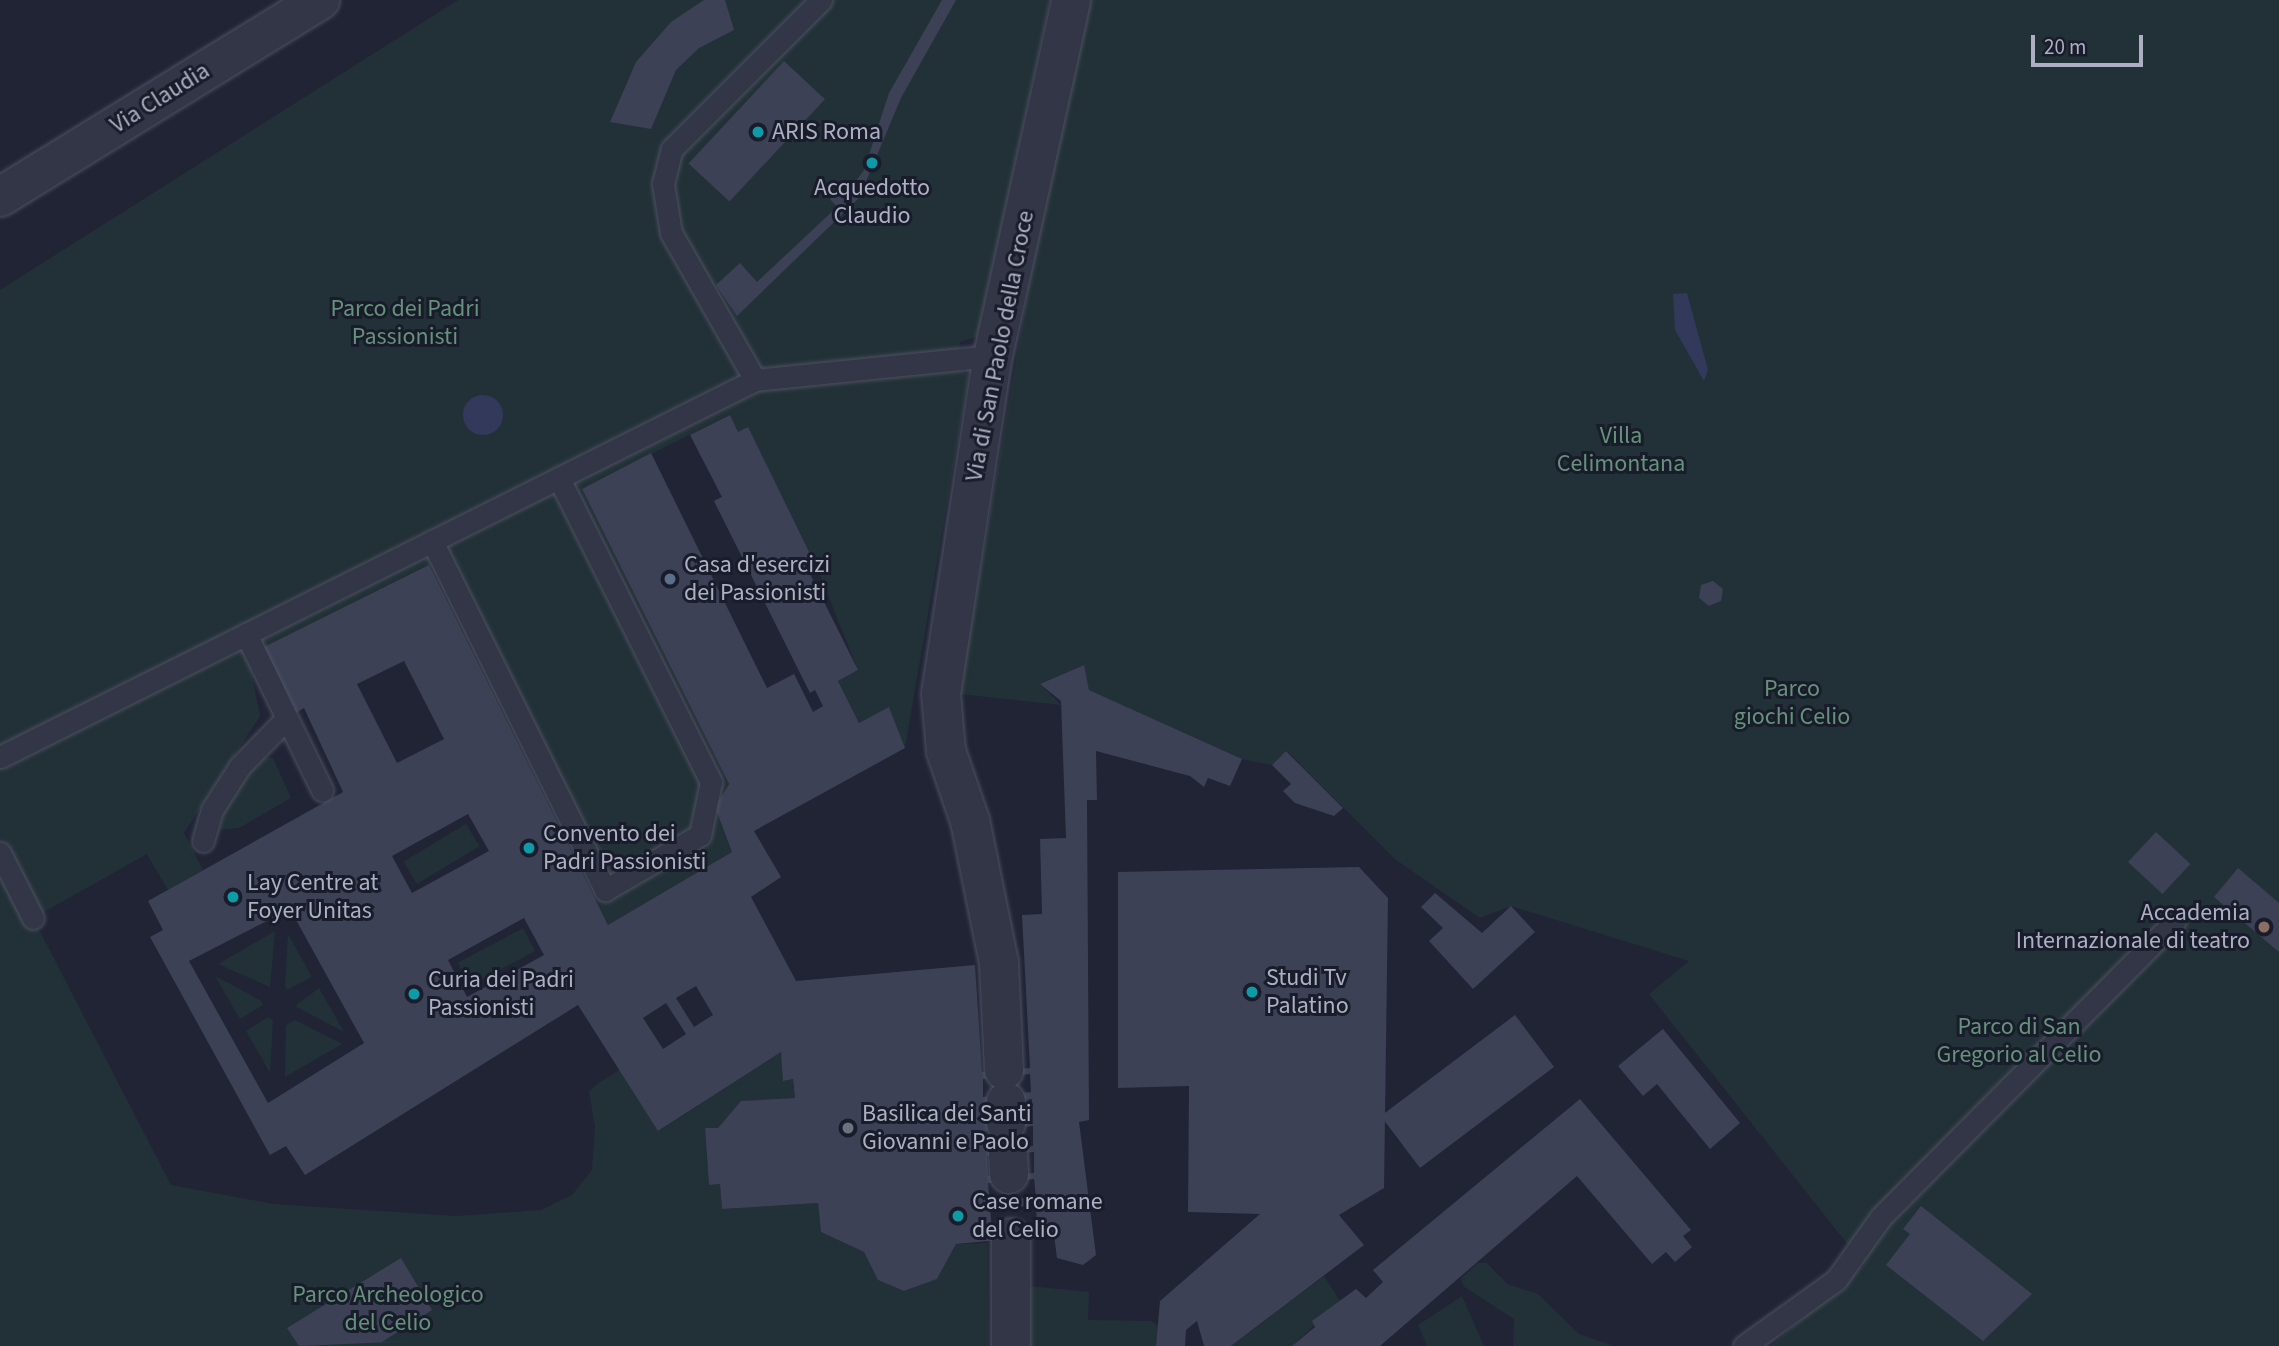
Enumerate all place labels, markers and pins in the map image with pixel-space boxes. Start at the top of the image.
place label: ARIS Roma [772,118,881,146]
marker: ARIS Roma [750,124,766,140]
marker: Acquedotto Claudio [864,155,880,171]
place label: Acquedotto Claudio [814,174,930,230]
place label: Casa d'esercizi dei Passionisti [684,551,830,607]
marker: Casa d'esercizi dei Passionisti [662,571,678,587]
place label: Convento dei Padri Passionisti [543,820,706,876]
marker: Convento dei Padri Passionisti [521,840,537,856]
place label: Lay Centre at Foyer Unitas [247,869,378,925]
marker: Lay Centre at Foyer Unitas [225,889,241,905]
place label: Accademia Internazionale di teatro [2016,899,2250,955]
marker: Accademia Internazionale di teatro [2256,919,2272,935]
place label: Studi Tv Palatino [1266,964,1349,1020]
place label: Curia dei Padri Passionisti [428,966,574,1022]
marker: Studi Tv Palatino [1244,984,1260,1000]
marker: Curia dei Padri Passionisti [406,986,422,1002]
place label: Basilica dei Santi Giovanni e Paolo [862,1100,1032,1156]
marker: Basilica dei Santi Giovanni e Paolo [840,1120,856,1136]
place label: Case romane del Celio [972,1188,1103,1244]
marker: Case romane del Celio [950,1208,966,1224]

